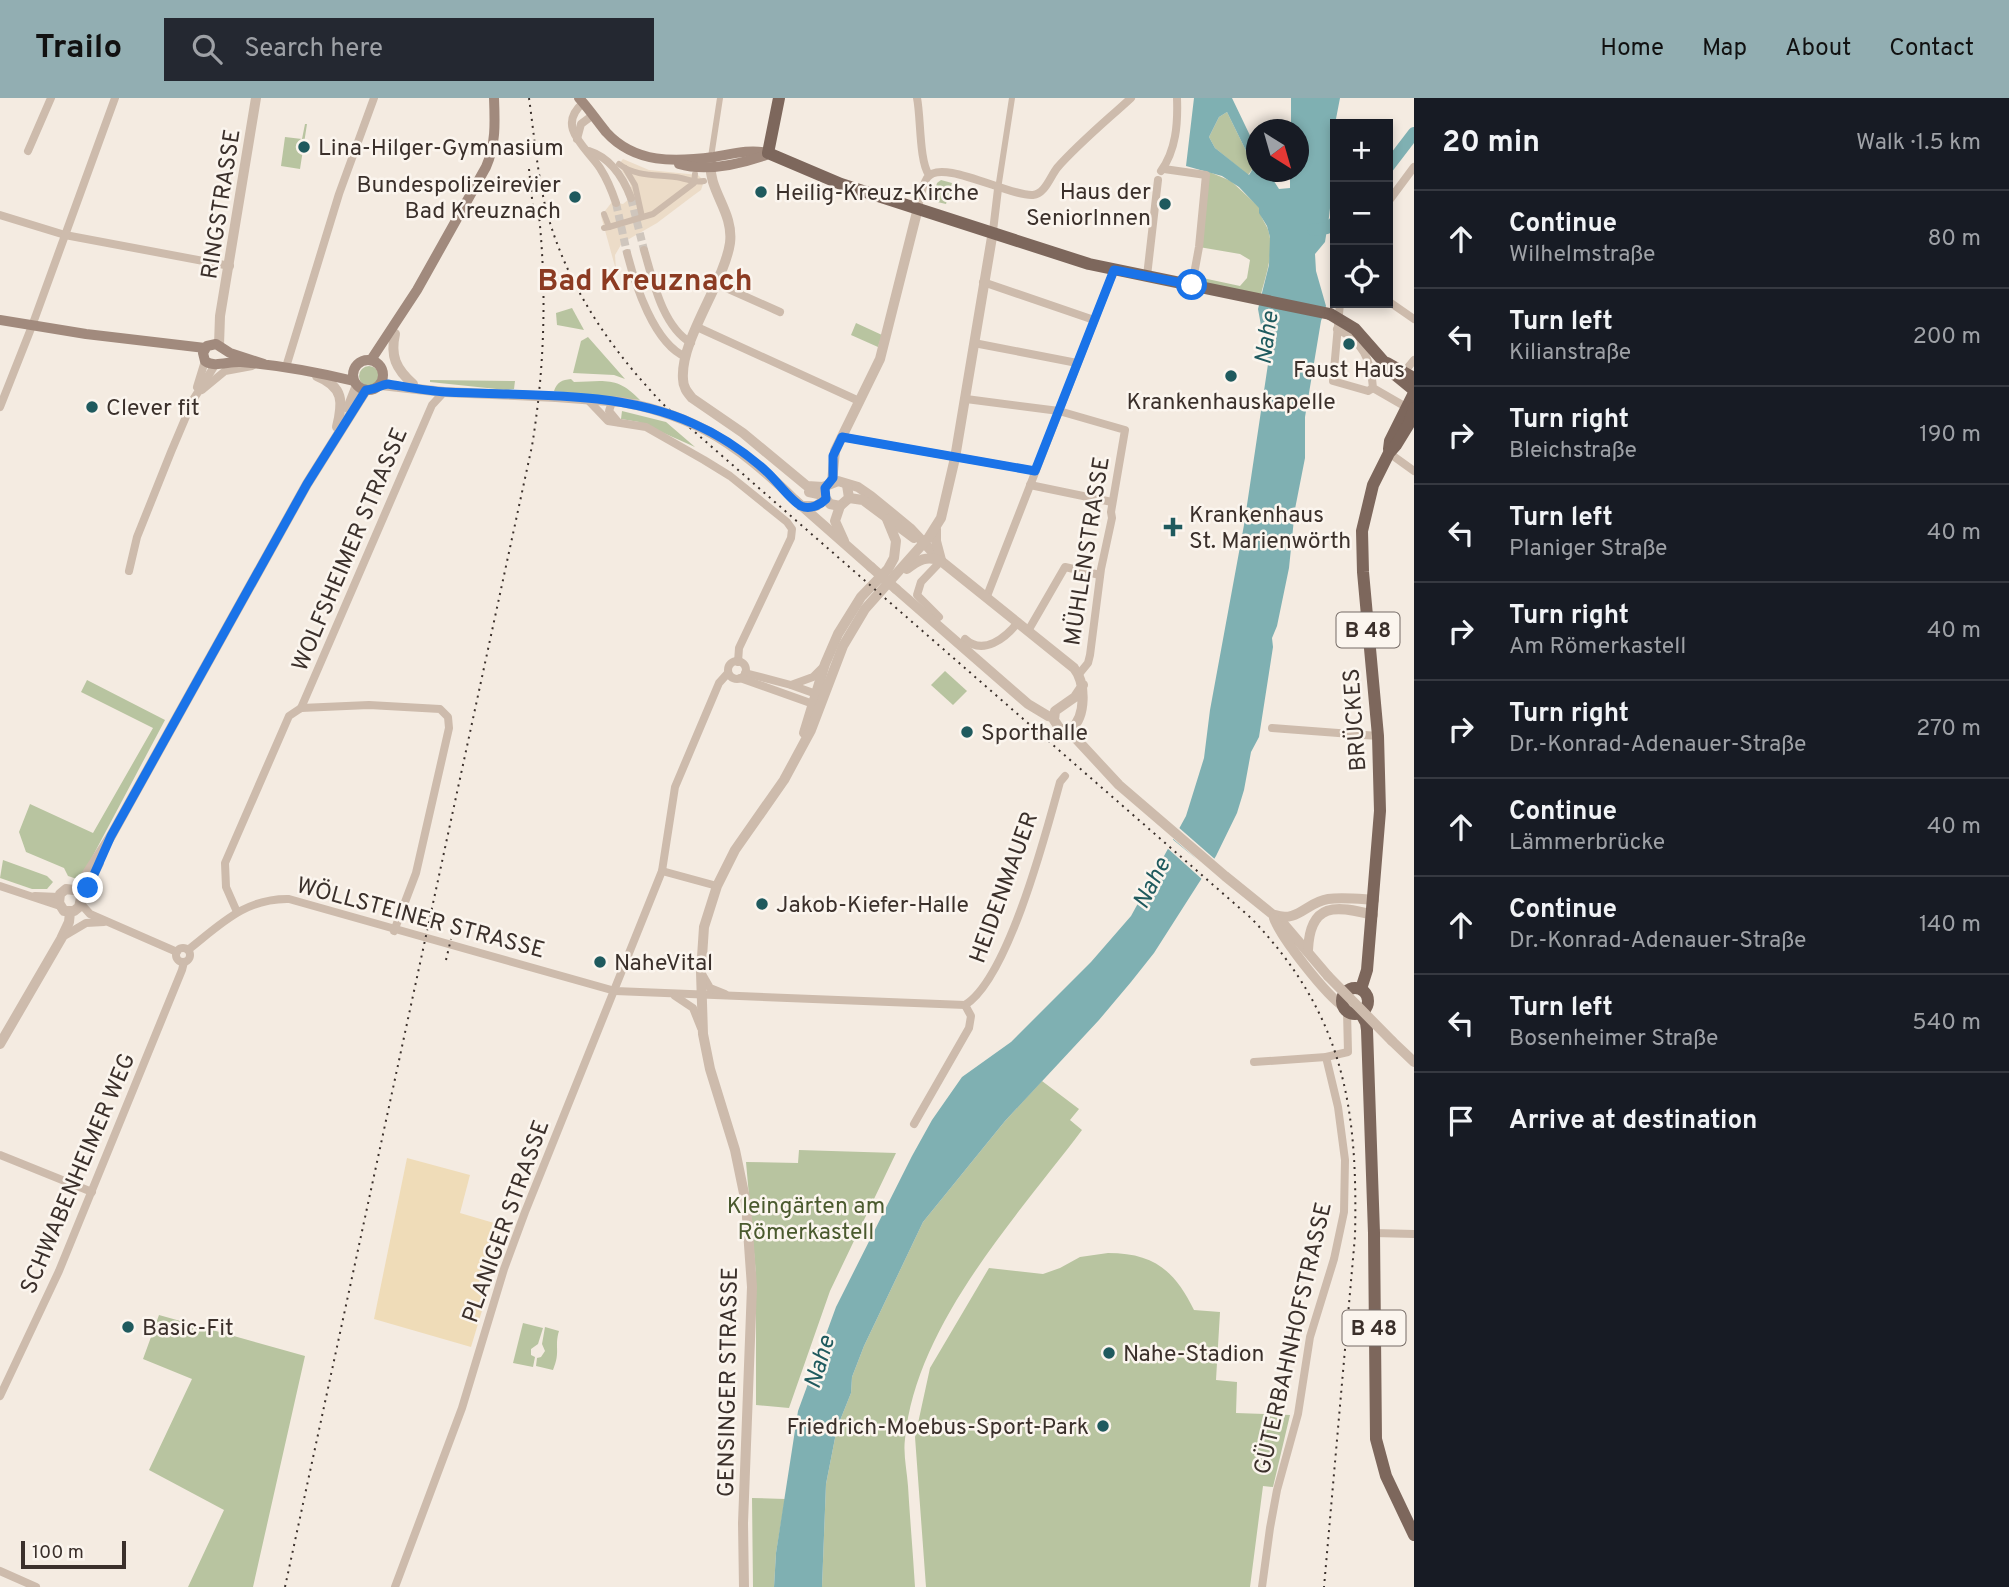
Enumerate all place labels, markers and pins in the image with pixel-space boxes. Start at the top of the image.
place label: Lina-Hilger-Gymnasium [318,135,564,164]
marker: Lina-Hilger-Gymnasium [296,139,312,155]
place label: Bundespolizeirevier Bad Kreuznach [357,172,561,227]
place label: Haus der SeniorInnen [1026,179,1151,234]
place label: Heilig-Kreuz-Kirche [775,180,979,209]
marker: Heilig-Kreuz-Kirche [753,184,769,200]
marker: Bundespolizeirevier Bad Kreuznach [567,189,583,205]
marker: Haus der SeniorInnen [1157,196,1173,212]
marker: Faust Haus [1341,336,1357,352]
place label: Faust Haus [1293,357,1405,386]
marker: Krankenhauskapelle [1223,368,1239,384]
place label: Krankenhauskapelle [1126,389,1336,418]
place label: Clever fit [106,395,200,424]
marker: Clever fit [84,399,100,415]
place label: Krankenhaus St. Marienwörth [1189,502,1351,557]
marker: Krankenhaus St. Marienwörth [1163,517,1183,537]
place label: Sporthalle [981,720,1088,749]
marker: Sporthalle [959,724,975,740]
place label: Jakob-Kiefer-Halle [776,892,969,921]
marker: Jakob-Kiefer-Halle [754,896,770,912]
place label: NaheVital [614,950,713,979]
marker: NaheVital [592,954,608,970]
place label: Basic-Fit [142,1315,234,1344]
marker: Basic-Fit [120,1319,136,1335]
place label: Nahe-Stadion [1123,1341,1264,1370]
marker: Nahe-Stadion [1101,1345,1117,1361]
place label: Friedrich-Moebus-Sport-Park [787,1414,1089,1443]
marker: Friedrich-Moebus-Sport-Park [1095,1418,1111,1434]

